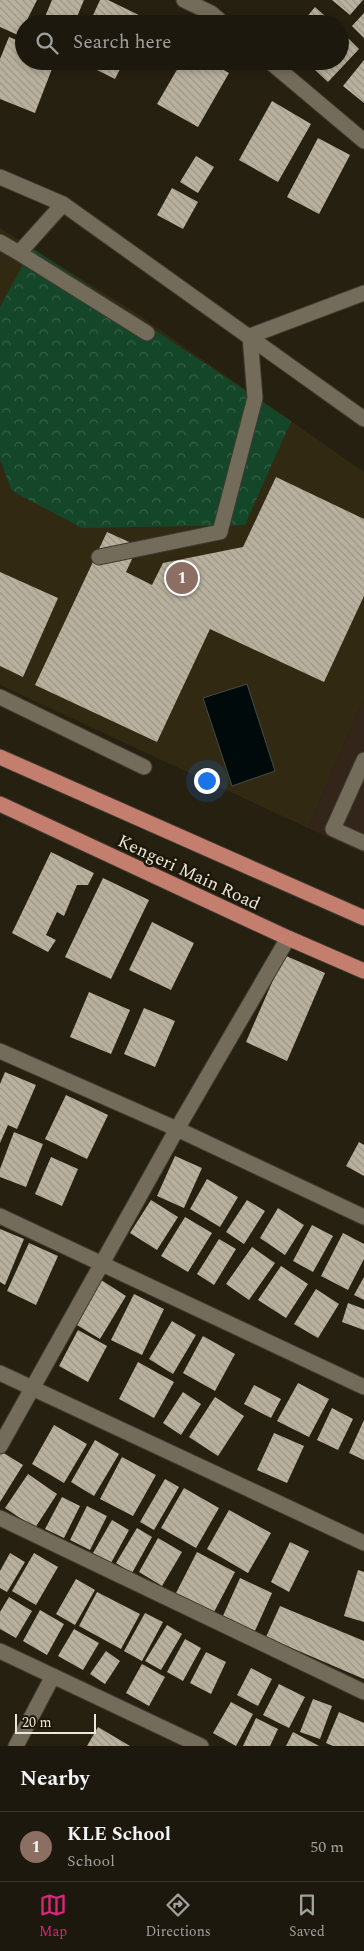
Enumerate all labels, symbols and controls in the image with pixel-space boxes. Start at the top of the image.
search box [15,15,349,70]
text: Search here [73,28,172,57]
icon: search [33,29,61,57]
pin: 1 [166,559,198,597]
your location [194,768,220,794]
street label: Kengeri Main Road [113,828,265,917]
scale bar [15,1711,96,1734]
text: 20 m [22,1712,52,1733]
text: Nearby [20,1763,90,1795]
text: KLE School [67,1820,171,1849]
text: 1 [32,1835,40,1859]
text: 50 m [310,1835,344,1859]
text: School [67,1849,115,1873]
tab: Map [39,1891,67,1942]
tab: Directions [145,1891,211,1942]
tab: Saved [289,1891,325,1942]

